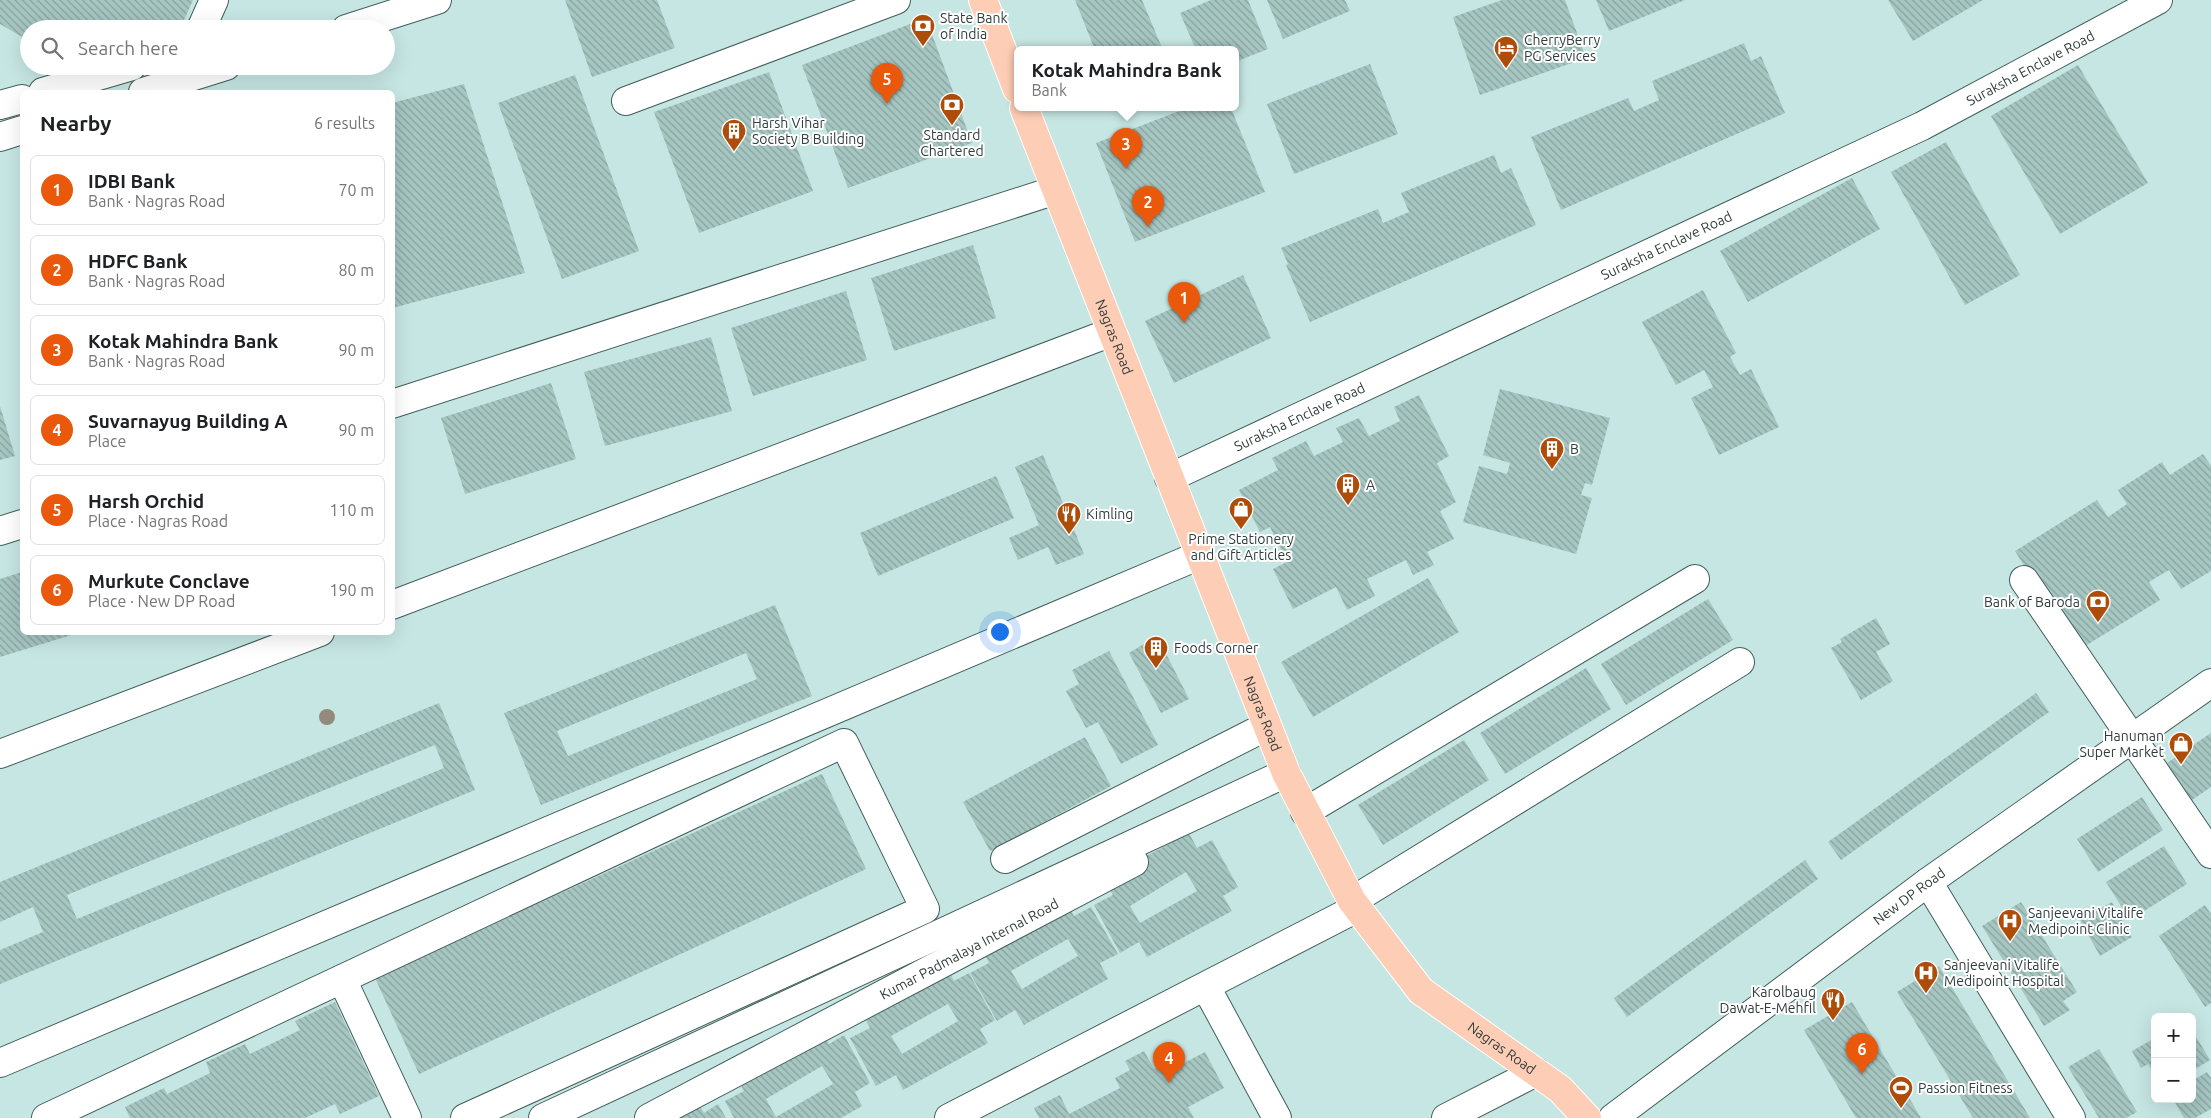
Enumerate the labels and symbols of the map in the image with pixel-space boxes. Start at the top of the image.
place label: State Bank of India [940,10,1008,42]
bank icon: State Bank of India [910,13,936,47]
street label: Suraksha Enclave Road [1964,27,2097,109]
place label: CherryBerry PG Services [1524,32,1601,64]
hotel icon: CherryBerry PG Services [1493,35,1519,69]
pin: 5 [871,63,903,104]
bank icon: Standard Chartered [939,92,965,126]
place label: Harsh Vihar Society B Building [752,115,864,147]
building icon: Harsh Vihar Society B Building [721,118,747,152]
place label: Standard Chartered [920,127,984,159]
pin: 3 [1110,128,1142,169]
pin: 2 [1132,186,1164,227]
street label: Suraksha Enclave Road [1598,208,1734,283]
pin: 1 [1168,282,1200,323]
street label: Nagras Road [1092,297,1136,377]
street label: Suraksha Enclave Road [1231,380,1368,454]
building icon: B [1539,436,1565,470]
place label: B [1570,441,1579,457]
building icon: A [1335,472,1361,506]
place label: A [1366,477,1375,493]
shop icon: Prime Stationery and Gift Articles [1228,496,1254,530]
restaurant icon: Kimling [1056,501,1082,535]
place label: Kimling [1086,506,1133,522]
place label: Prime Stationery and Gift Articles [1188,531,1294,563]
bank icon: Bank of Baroda [2085,589,2111,623]
place label: Bank of Baroda [1984,594,2080,610]
your location [987,619,1013,645]
building icon: Foods Corner [1143,635,1169,669]
place label: Foods Corner [1174,640,1259,656]
street label: Nagras Road [1241,674,1285,754]
place label: Hanuman Super Market [2080,728,2164,760]
shop icon: Hanuman Super Market [2168,731,2194,765]
street label: New DP Road [1870,864,1948,928]
street label: Kumar Padmalaya Internal Road [877,895,1061,1003]
place label: Sanjeevani Vitalife Medipoint Clinic [2028,905,2144,937]
hospital icon: Sanjeevani Vitalife Medipoint Clinic [1997,908,2023,942]
place label: Sanjeevani Vitalife Medipoint Hospital [1944,957,2064,989]
hospital icon: Sanjeevani Vitalife Medipoint Hospital [1913,960,1939,994]
place label: Karolbaug Dawat-E-Mehfil [1720,984,1816,1016]
restaurant icon: Karolbaug Dawat-E-Mehfil [1820,987,1846,1021]
street label: Nagras Road [1465,1019,1539,1077]
pin: 6 [1846,1033,1878,1074]
pin: 4 [1153,1042,1185,1083]
sports icon: Passion Fitness [1888,1075,1914,1109]
place label: Passion Fitness [1918,1080,2013,1096]

